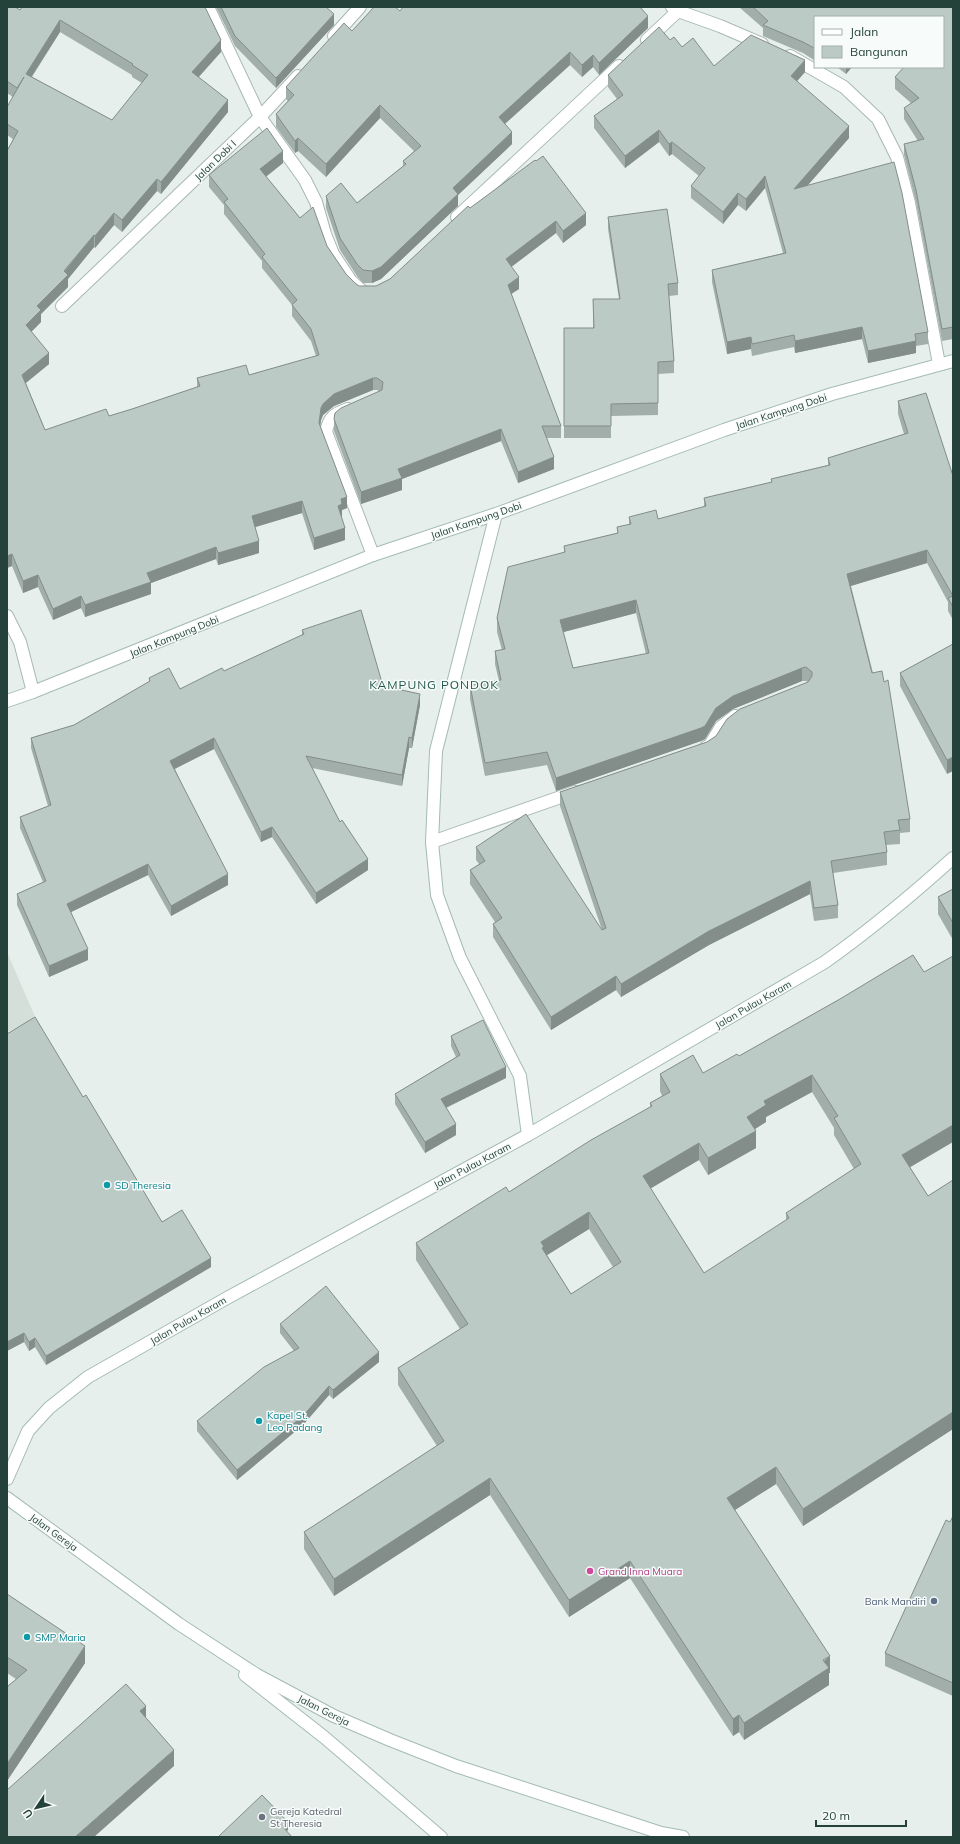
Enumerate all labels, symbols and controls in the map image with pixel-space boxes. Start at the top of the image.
legend [814,16,944,68]
text: Jalan [850,24,878,39]
text: Bangunan [850,44,908,59]
street label: Jalan Dobi I [192,137,239,183]
street label: Jalan Kampung Dobi [734,391,828,432]
street label: Jalan Kampung Dobi [429,499,523,542]
street label: Jalan Kampung Dobi [128,613,221,660]
district label: KAMPUNG PONDOK [369,677,499,692]
street label: Jalan Pulau Karam [713,977,794,1032]
street label: Jalan Pulau Karam [431,1139,513,1191]
place label: SD Theresia [115,1179,171,1192]
marker: SD Theresia [102,1180,112,1190]
street label: Jalan Pulau Karam [148,1293,229,1348]
place label: Kapel St. Leo Padang [267,1409,322,1434]
marker: Kapel St. Leo Padang [254,1416,264,1426]
street label: Jalan Gereja [27,1511,80,1554]
place label: Grand Inna Muara [598,1565,682,1578]
marker: Grand Inna Muara [585,1566,595,1576]
place label: Bank Mandiri [865,1595,926,1608]
marker: Bank Mandiri [929,1596,939,1606]
place label: SMP Maria [35,1631,86,1644]
marker: SMP Maria [22,1632,32,1642]
street label: Jalan Gereja [296,1692,352,1729]
north arrow [16,1788,56,1828]
scale bar [816,1802,906,1828]
place label: Gereja Katedral St Theresia [270,1805,342,1830]
text: U [20,1806,36,1821]
text: 20 m [822,1808,850,1823]
marker: Gereja Katedral St Theresia [257,1812,267,1822]

